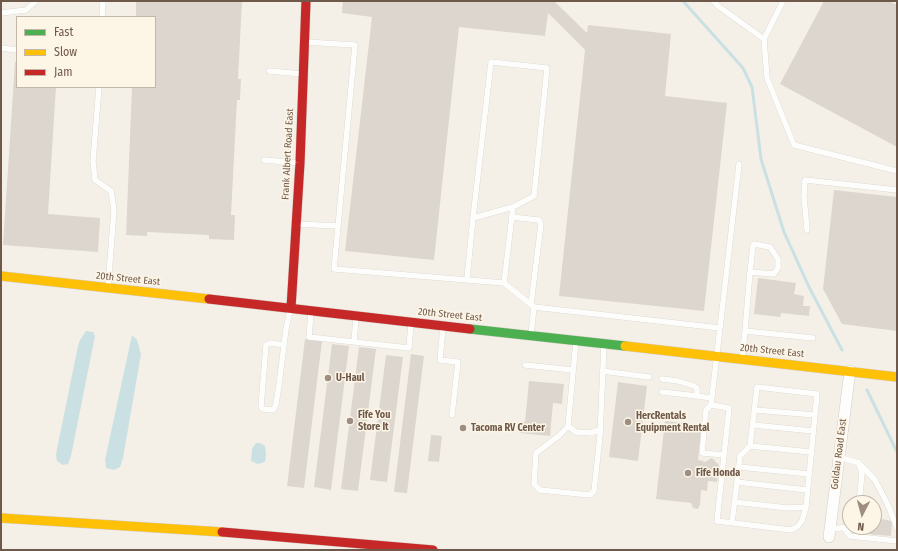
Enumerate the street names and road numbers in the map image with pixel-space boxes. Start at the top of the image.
street label: Frank Albert Road East [280,108,296,200]
street label: 20th Street East [95,270,161,288]
street label: 20th Street East [417,306,483,324]
street label: 20th Street East [739,342,805,360]
street label: Goldau Road East [829,418,849,490]

